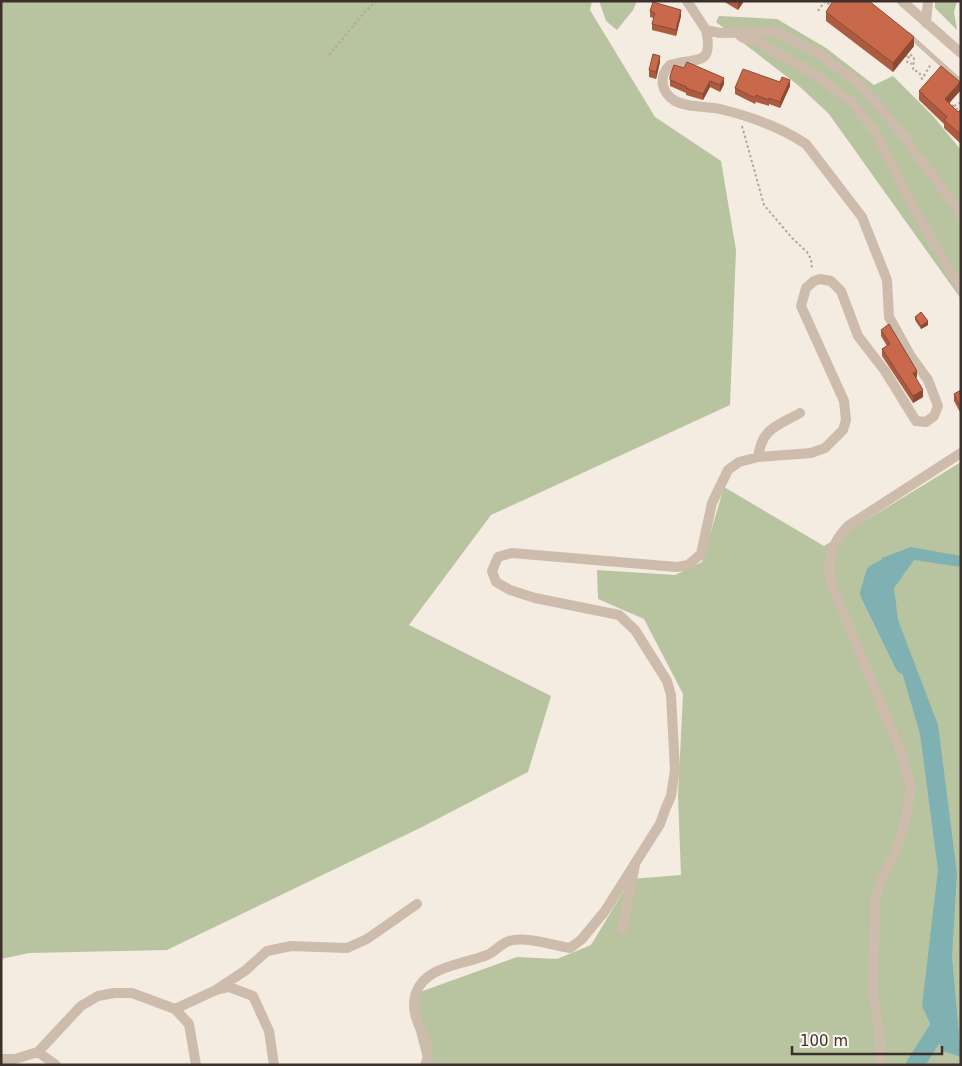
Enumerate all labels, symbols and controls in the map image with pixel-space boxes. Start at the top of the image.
scale bar [792,1024,942,1056]
text: 100 m [800,1032,848,1050]

